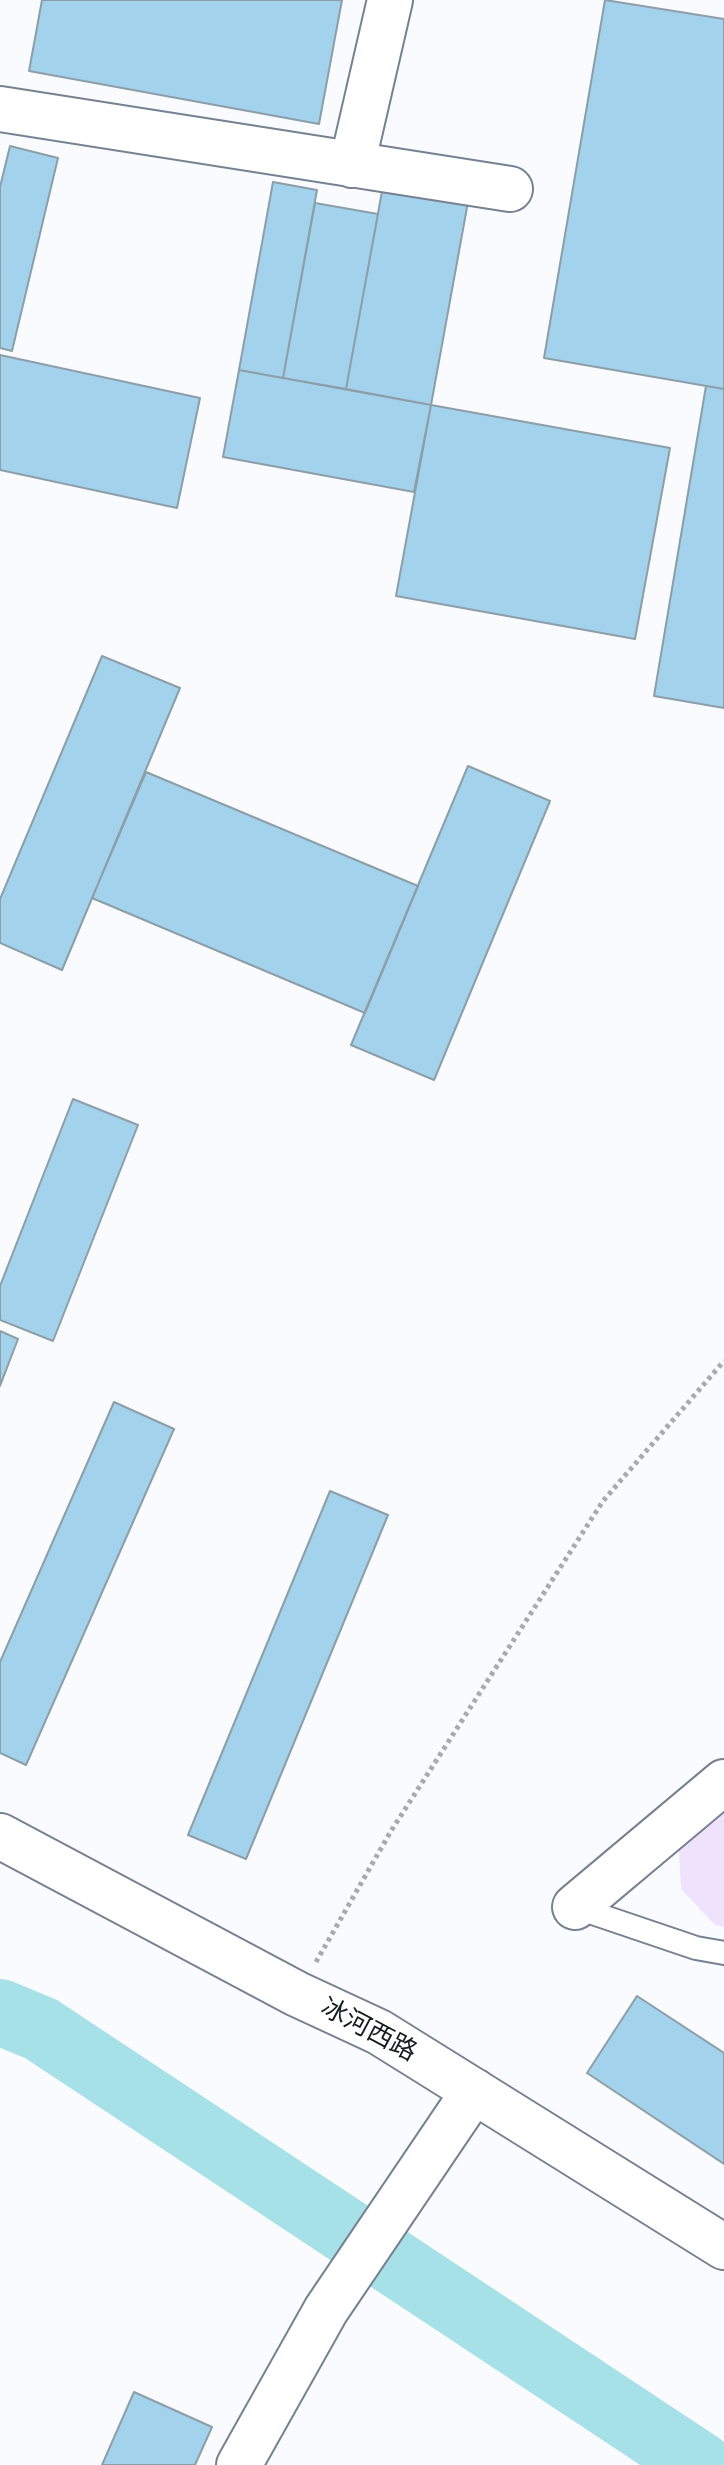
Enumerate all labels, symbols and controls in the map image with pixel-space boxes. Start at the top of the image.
street label: 冰河西路 [315,1993,421,2069]

